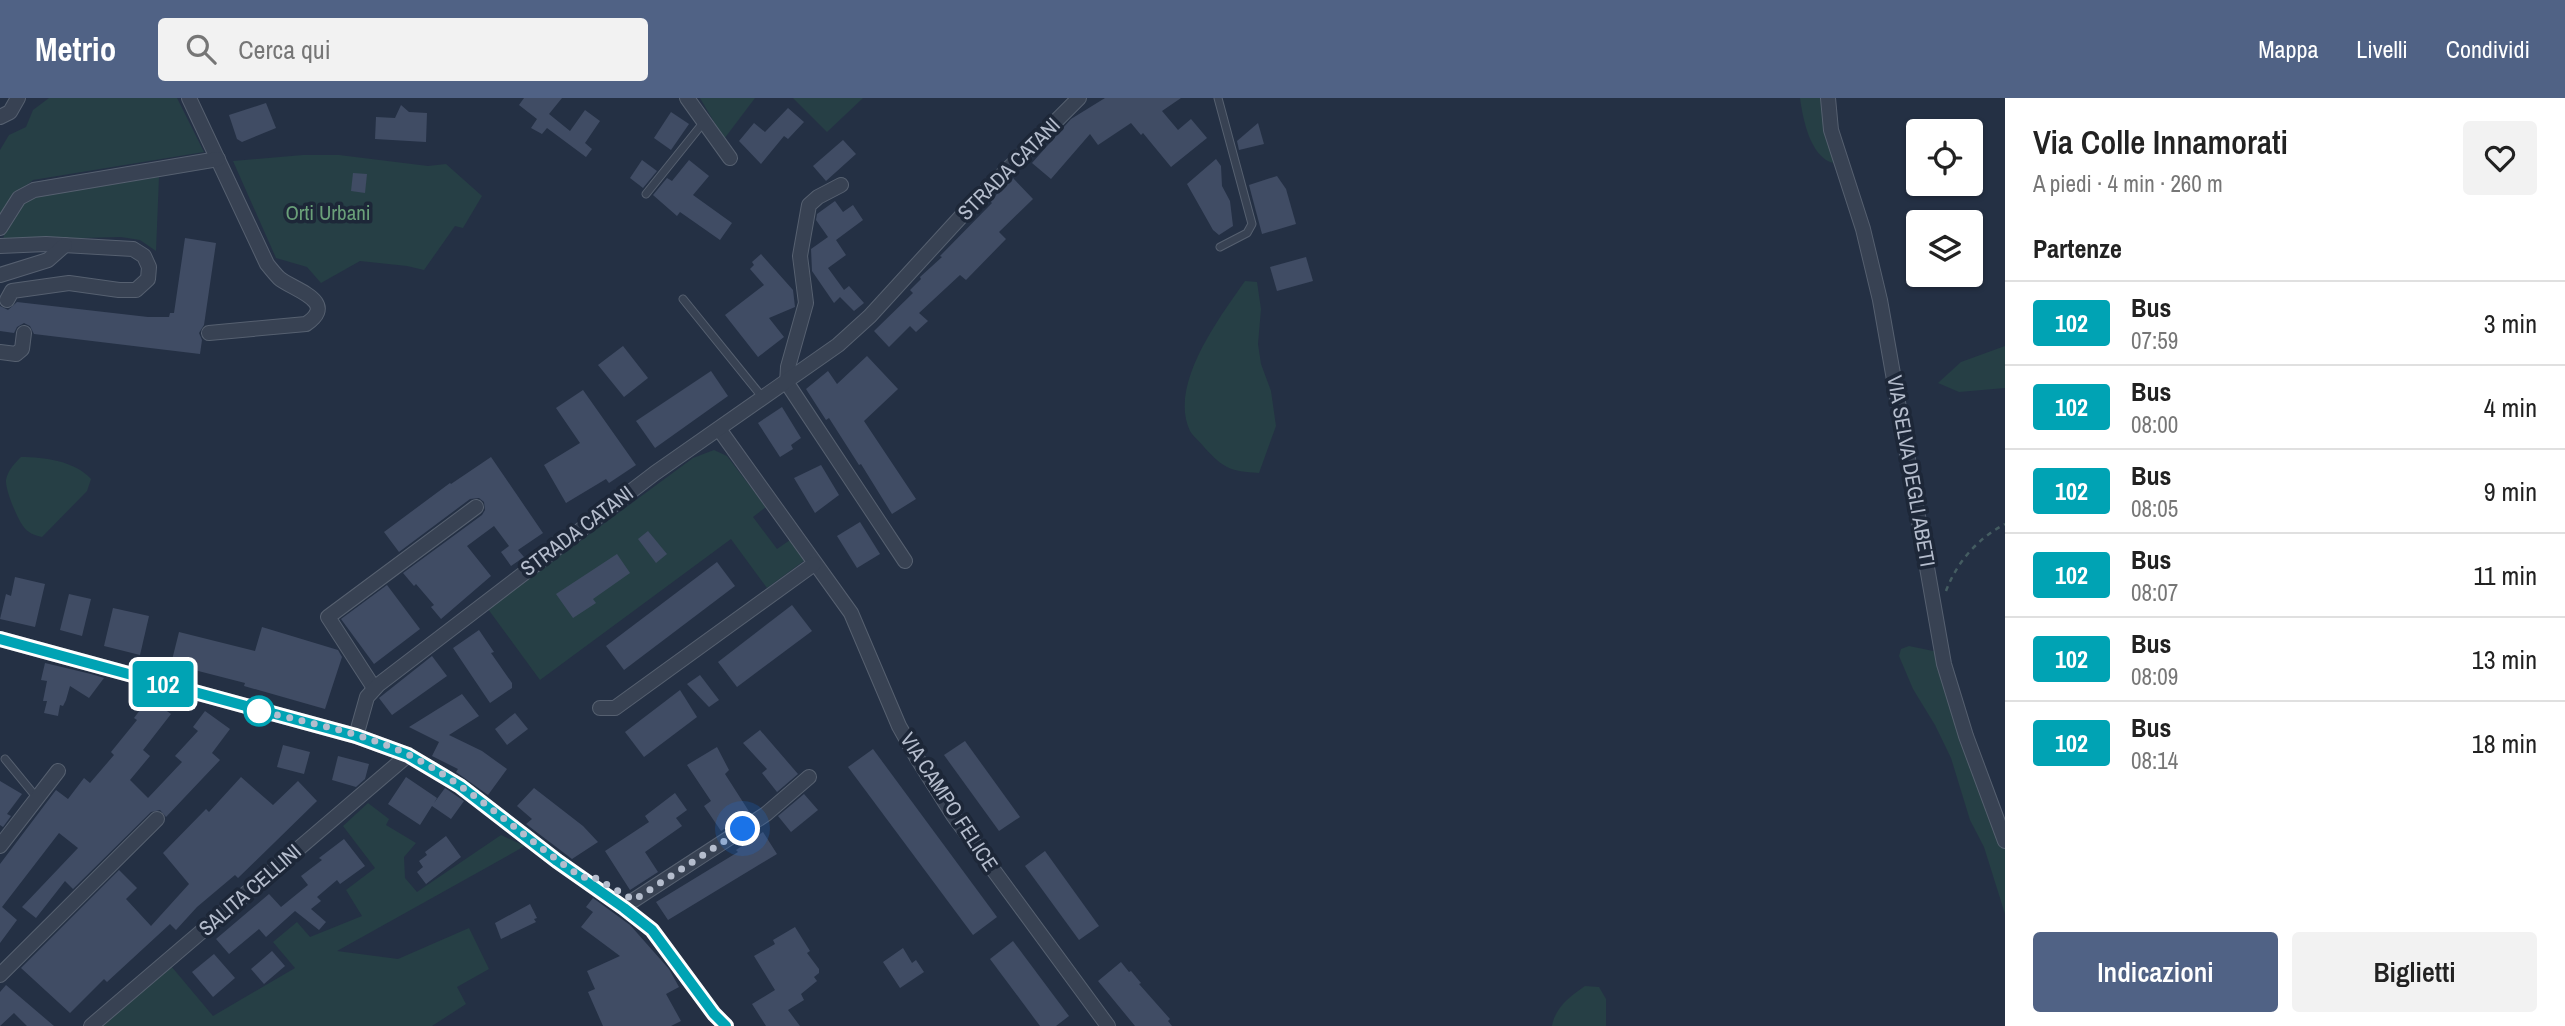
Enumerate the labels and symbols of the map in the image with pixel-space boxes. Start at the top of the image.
street label: STRADA CATANI [951,111,1066,226]
park label: Orti Urbani [285,198,371,227]
street label: VIA SELVA DEGLI ABETI [1880,373,1943,569]
street label: STRADA CATANI [514,479,639,583]
line badge: 102 [123,661,203,707]
unlabelled marker [244,696,274,726]
street label: VIA CAMPO FELICE [894,727,1005,877]
your location [725,811,760,846]
street label: SALITA CELLINI [192,837,307,942]

